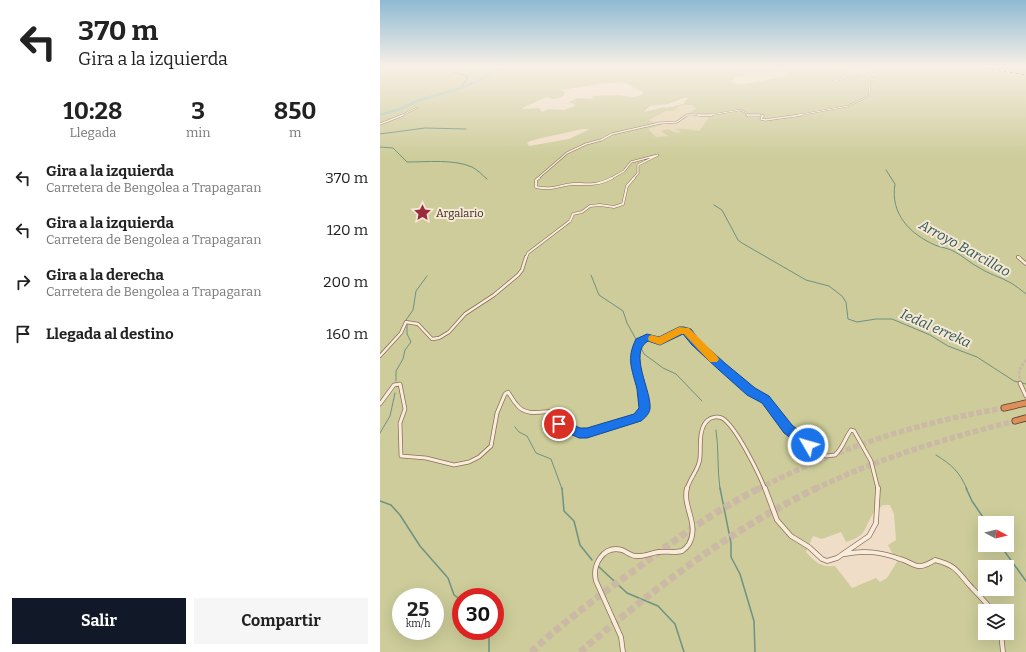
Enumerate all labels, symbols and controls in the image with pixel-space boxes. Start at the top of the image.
text: 370 m [78,14,158,47]
icon: left [12,16,64,68]
text: Gira a la izquierda [78,48,228,70]
text: 10:28 [63,97,123,125]
text: 3 [191,97,205,125]
text: 850 [274,97,317,125]
text: Llegada [69,125,116,140]
text: min [186,125,210,140]
text: m [289,125,301,140]
text: Gira a la izquierda [46,162,174,180]
icon: left [12,167,34,189]
text: 370 m [325,169,368,187]
text: Carretera de Bengolea a Trapagaran [46,180,261,195]
place icon: Argalario [413,203,433,223]
place label: Argalario [436,207,484,220]
text: Gira a la izquierda [46,214,174,232]
water label: Arroyo Barcillao [915,216,1013,281]
icon: left [12,219,34,241]
text: 120 m [327,221,368,239]
text: Carretera de Bengolea a Trapagaran [46,232,261,247]
text: Gira a la derecha [46,266,164,284]
icon: right [12,271,34,293]
text: 200 m [323,273,368,291]
text: Carretera de Bengolea a Trapagaran [46,284,261,299]
water label: Iedal erreka [898,305,974,352]
icon: arrive [12,323,34,345]
text: Llegada al destino [46,325,174,343]
text: 160 m [326,325,368,343]
pin [542,407,576,441]
icon: arrive [548,413,570,435]
position arrow [787,424,829,466]
north arrow [978,516,1014,552]
map controls [978,516,1014,640]
button: sound [978,560,1014,596]
speed limit sign: 30 [452,588,504,640]
text: 25 [407,597,429,621]
button: Salir [12,598,186,644]
button: Compartir [194,598,368,644]
button: layers [978,604,1014,640]
text: km/h [406,618,430,630]

